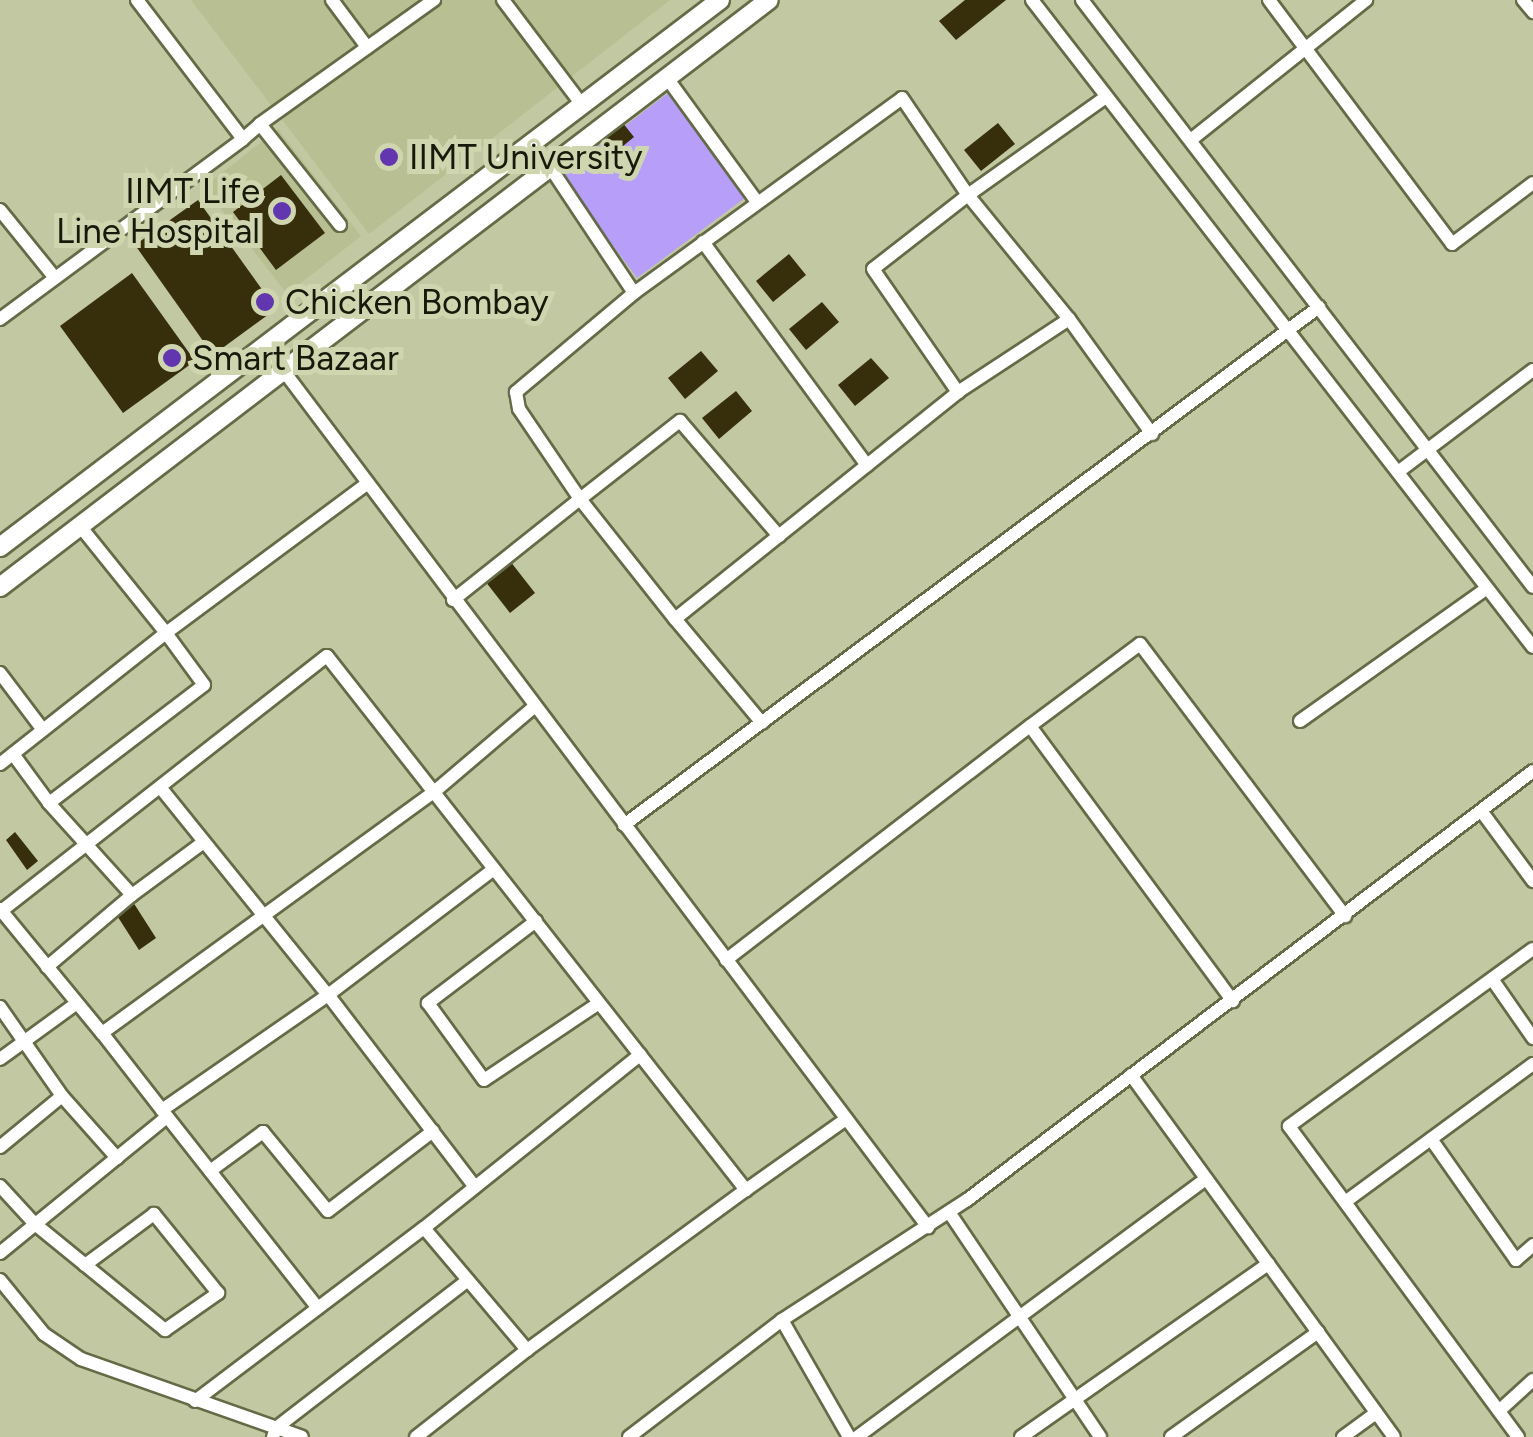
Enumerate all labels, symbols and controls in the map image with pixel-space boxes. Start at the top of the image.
place label: IIMT University [409,136,643,178]
marker: IIMT University [378,146,400,168]
place label: IIMT Life Line Hospital [56,170,260,252]
marker: IIMT Life Line Hospital [269,198,295,224]
place label: Chicken Bombay [285,281,549,323]
marker: Chicken Bombay [254,291,276,313]
place label: Smart Bazaar [192,337,399,379]
marker: Smart Bazaar [161,347,183,369]

